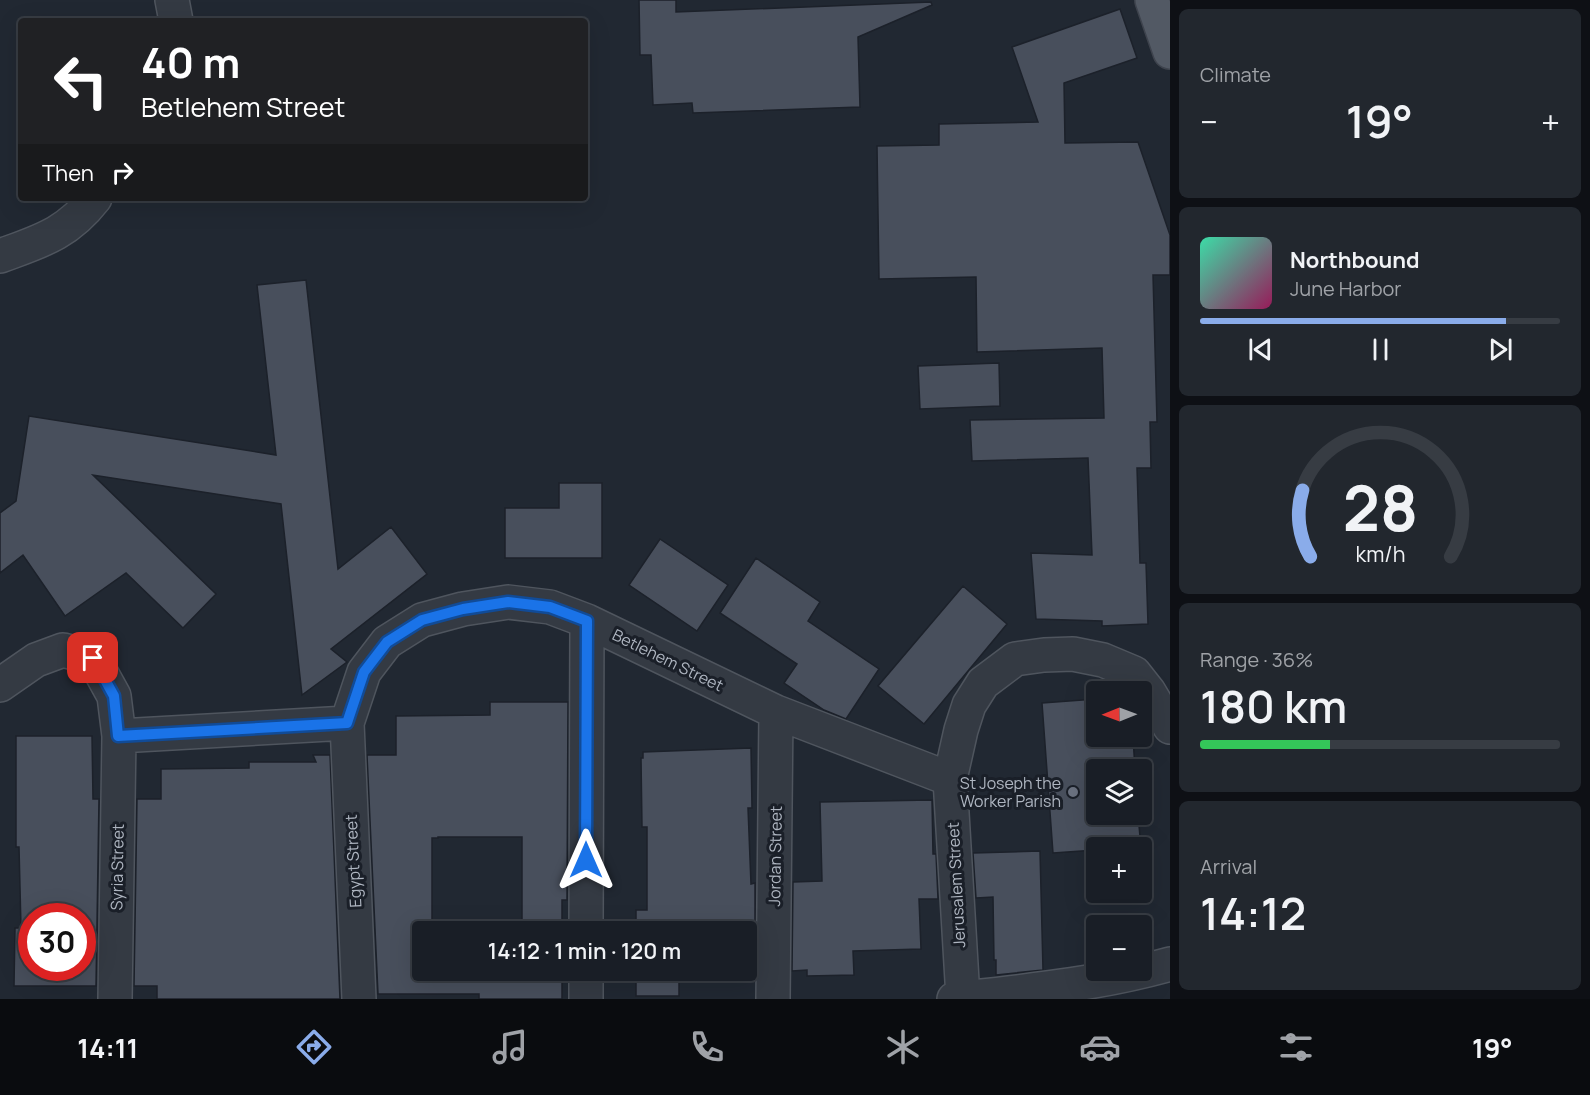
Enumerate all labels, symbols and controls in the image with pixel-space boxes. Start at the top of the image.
text: 40 m [141,33,240,91]
icon: left [42,42,120,120]
text: Climate [1200,61,1271,88]
text: Betlehem Street [141,88,345,125]
text: 19° [1346,90,1413,152]
text: − [1200,99,1218,144]
text: + [1541,99,1560,144]
icon: right [106,156,139,189]
text: Then [42,158,94,188]
text: Northbound [1290,245,1420,275]
text: June Harbor [1290,275,1402,302]
icon: previous [1244,333,1277,366]
icon: pause [1364,333,1397,366]
icon: next [1484,333,1517,366]
text: 28 [1342,464,1418,550]
text: km/h [1355,539,1405,568]
street label: Betlehem Street [609,624,727,696]
pin [67,632,118,683]
icon: arrive [76,641,109,674]
text: Range · 36% [1200,646,1313,673]
text: 180 km [1200,675,1347,737]
north arrow [1086,681,1152,747]
map controls [1086,681,1152,981]
button: layers [1086,759,1152,825]
place label: St Joseph the Worker Parish [960,772,1061,812]
marker: St Joseph the Worker Parish [1066,785,1080,799]
street label: Jordan Street [763,806,787,906]
street label: Egypt Street [340,814,366,908]
street label: Jerusalem Street [942,822,970,948]
street label: Syria Street [105,823,129,911]
position arrow [554,828,618,892]
button: + [1086,837,1152,903]
text: Arrival [1200,853,1257,880]
text: 14:12 [1200,882,1306,944]
speed limit sign: 30 [18,903,96,981]
button: − [1086,915,1152,981]
text: 14:12 · 1 min · 120 m [488,936,681,966]
icon: directions [293,1026,335,1068]
icon: music [489,1026,531,1068]
icon: phone [686,1026,728,1068]
icon: climate [882,1026,924,1068]
icon: car [1079,1026,1121,1068]
icon: filters [1275,1026,1317,1068]
text: 14:11 [77,1029,138,1066]
text: 19° [1472,1029,1513,1066]

